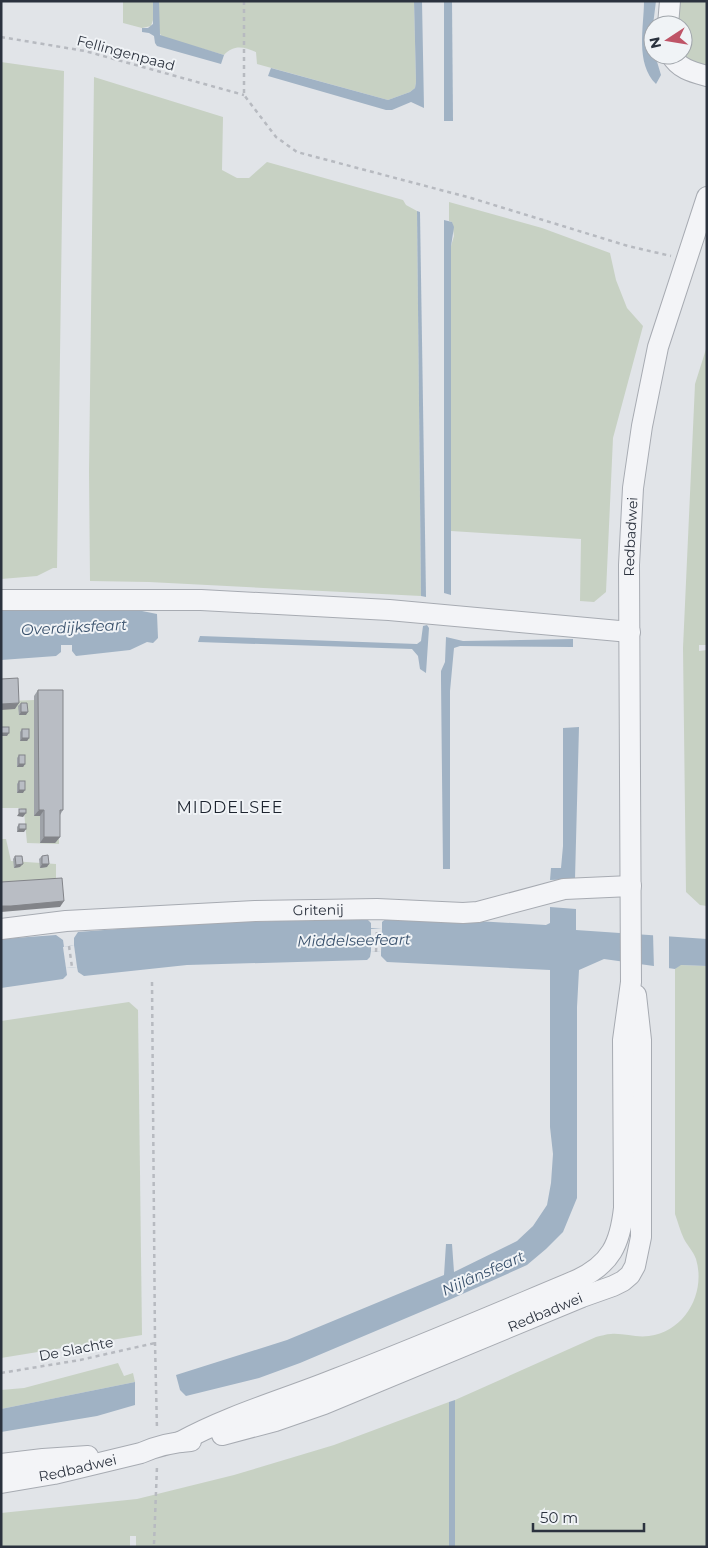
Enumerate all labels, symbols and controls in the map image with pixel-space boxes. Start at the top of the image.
north arrow [643,15,693,65]
street label: Fellingenpaad [75,31,177,75]
text: N [645,35,665,50]
street label: Redbadwei [620,496,642,576]
water label: Overdijksfeart [20,615,128,639]
district label: MIDDELSEE [177,798,283,817]
street label: Gritenij [293,901,344,919]
water label: Middelseefeart [297,930,411,950]
water label: Nijlânsfeart [439,1246,527,1300]
street label: Redbadwei [505,1289,585,1336]
street label: De Slachte [37,1333,115,1365]
street label: Redbadwei [37,1450,118,1485]
scale bar [533,1500,644,1532]
text: 50 m [540,1508,578,1527]

